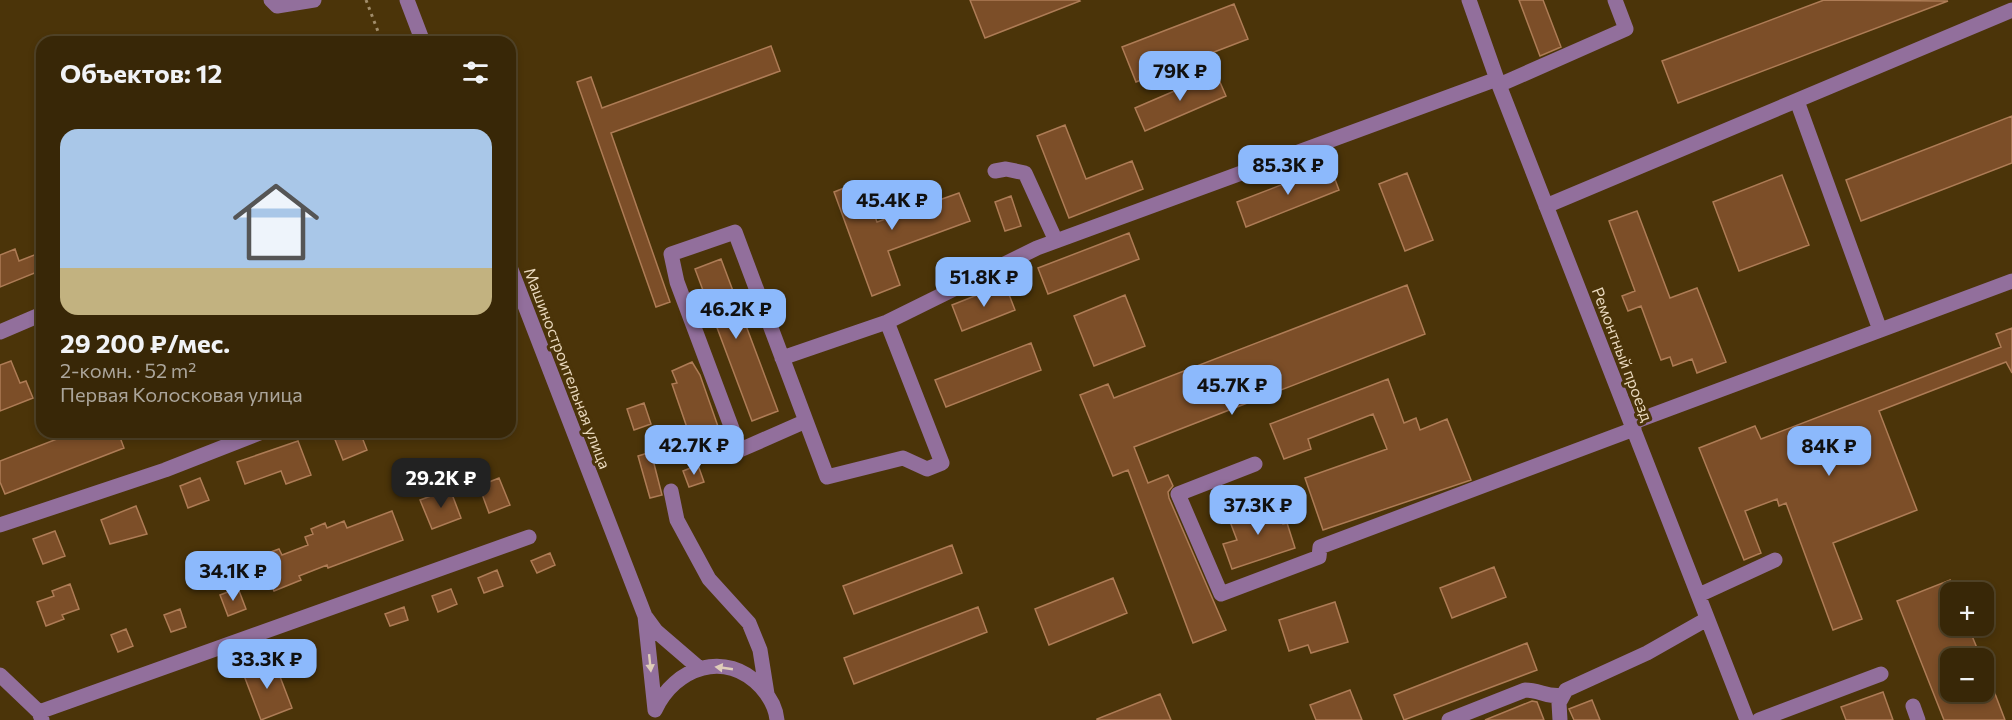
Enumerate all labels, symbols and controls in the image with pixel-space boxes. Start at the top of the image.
pin: 79K ₽ [1138,51,1222,102]
icon: filters [459,56,492,89]
text: Объектов: 12 [60,57,222,88]
text: 79K ₽ [1153,58,1207,82]
pin: 85.3K ₽ [1233,145,1343,196]
text: 85.3K ₽ [1252,152,1324,176]
icon: home [222,168,330,276]
pin: 45.4K ₽ [837,180,947,231]
text: 45.4K ₽ [856,187,928,211]
pin: 51.8K ₽ [929,257,1039,308]
text: 51.8K ₽ [949,264,1019,288]
street label: Машиностроительная улица [521,265,615,471]
street label: Ремонтный проезд [1589,284,1658,424]
pin: 46.2K ₽ [681,289,791,340]
text: 46.2K ₽ [700,296,772,320]
text: 29 200 ₽/мес. [60,327,230,358]
text: 2-комн. · 52 m² [60,358,196,382]
pin: 45.7K ₽ [1177,365,1287,416]
text: 45.7K ₽ [1197,372,1267,396]
text: Первая Колосковая улица [60,382,303,406]
pin: 42.7K ₽ [639,425,749,476]
pin: 84K ₽ [1787,426,1871,477]
text: 42.7K ₽ [659,432,729,456]
text: 84K ₽ [1801,433,1857,457]
pin: 29.2K ₽ [386,458,496,509]
text: 29.2K ₽ [406,465,476,489]
pin: 37.3K ₽ [1203,485,1313,536]
text: 37.3K ₽ [1224,492,1292,516]
pin: 34.1K ₽ [178,551,288,602]
text: 34.1K ₽ [199,558,267,582]
map controls [1940,582,1994,702]
button: + [1940,582,1994,636]
pin: 33.3K ₽ [212,639,322,690]
text: 33.3K ₽ [232,646,302,670]
button: − [1940,648,1994,702]
one-way arrow [645,654,655,673]
one-way arrow [715,664,734,673]

